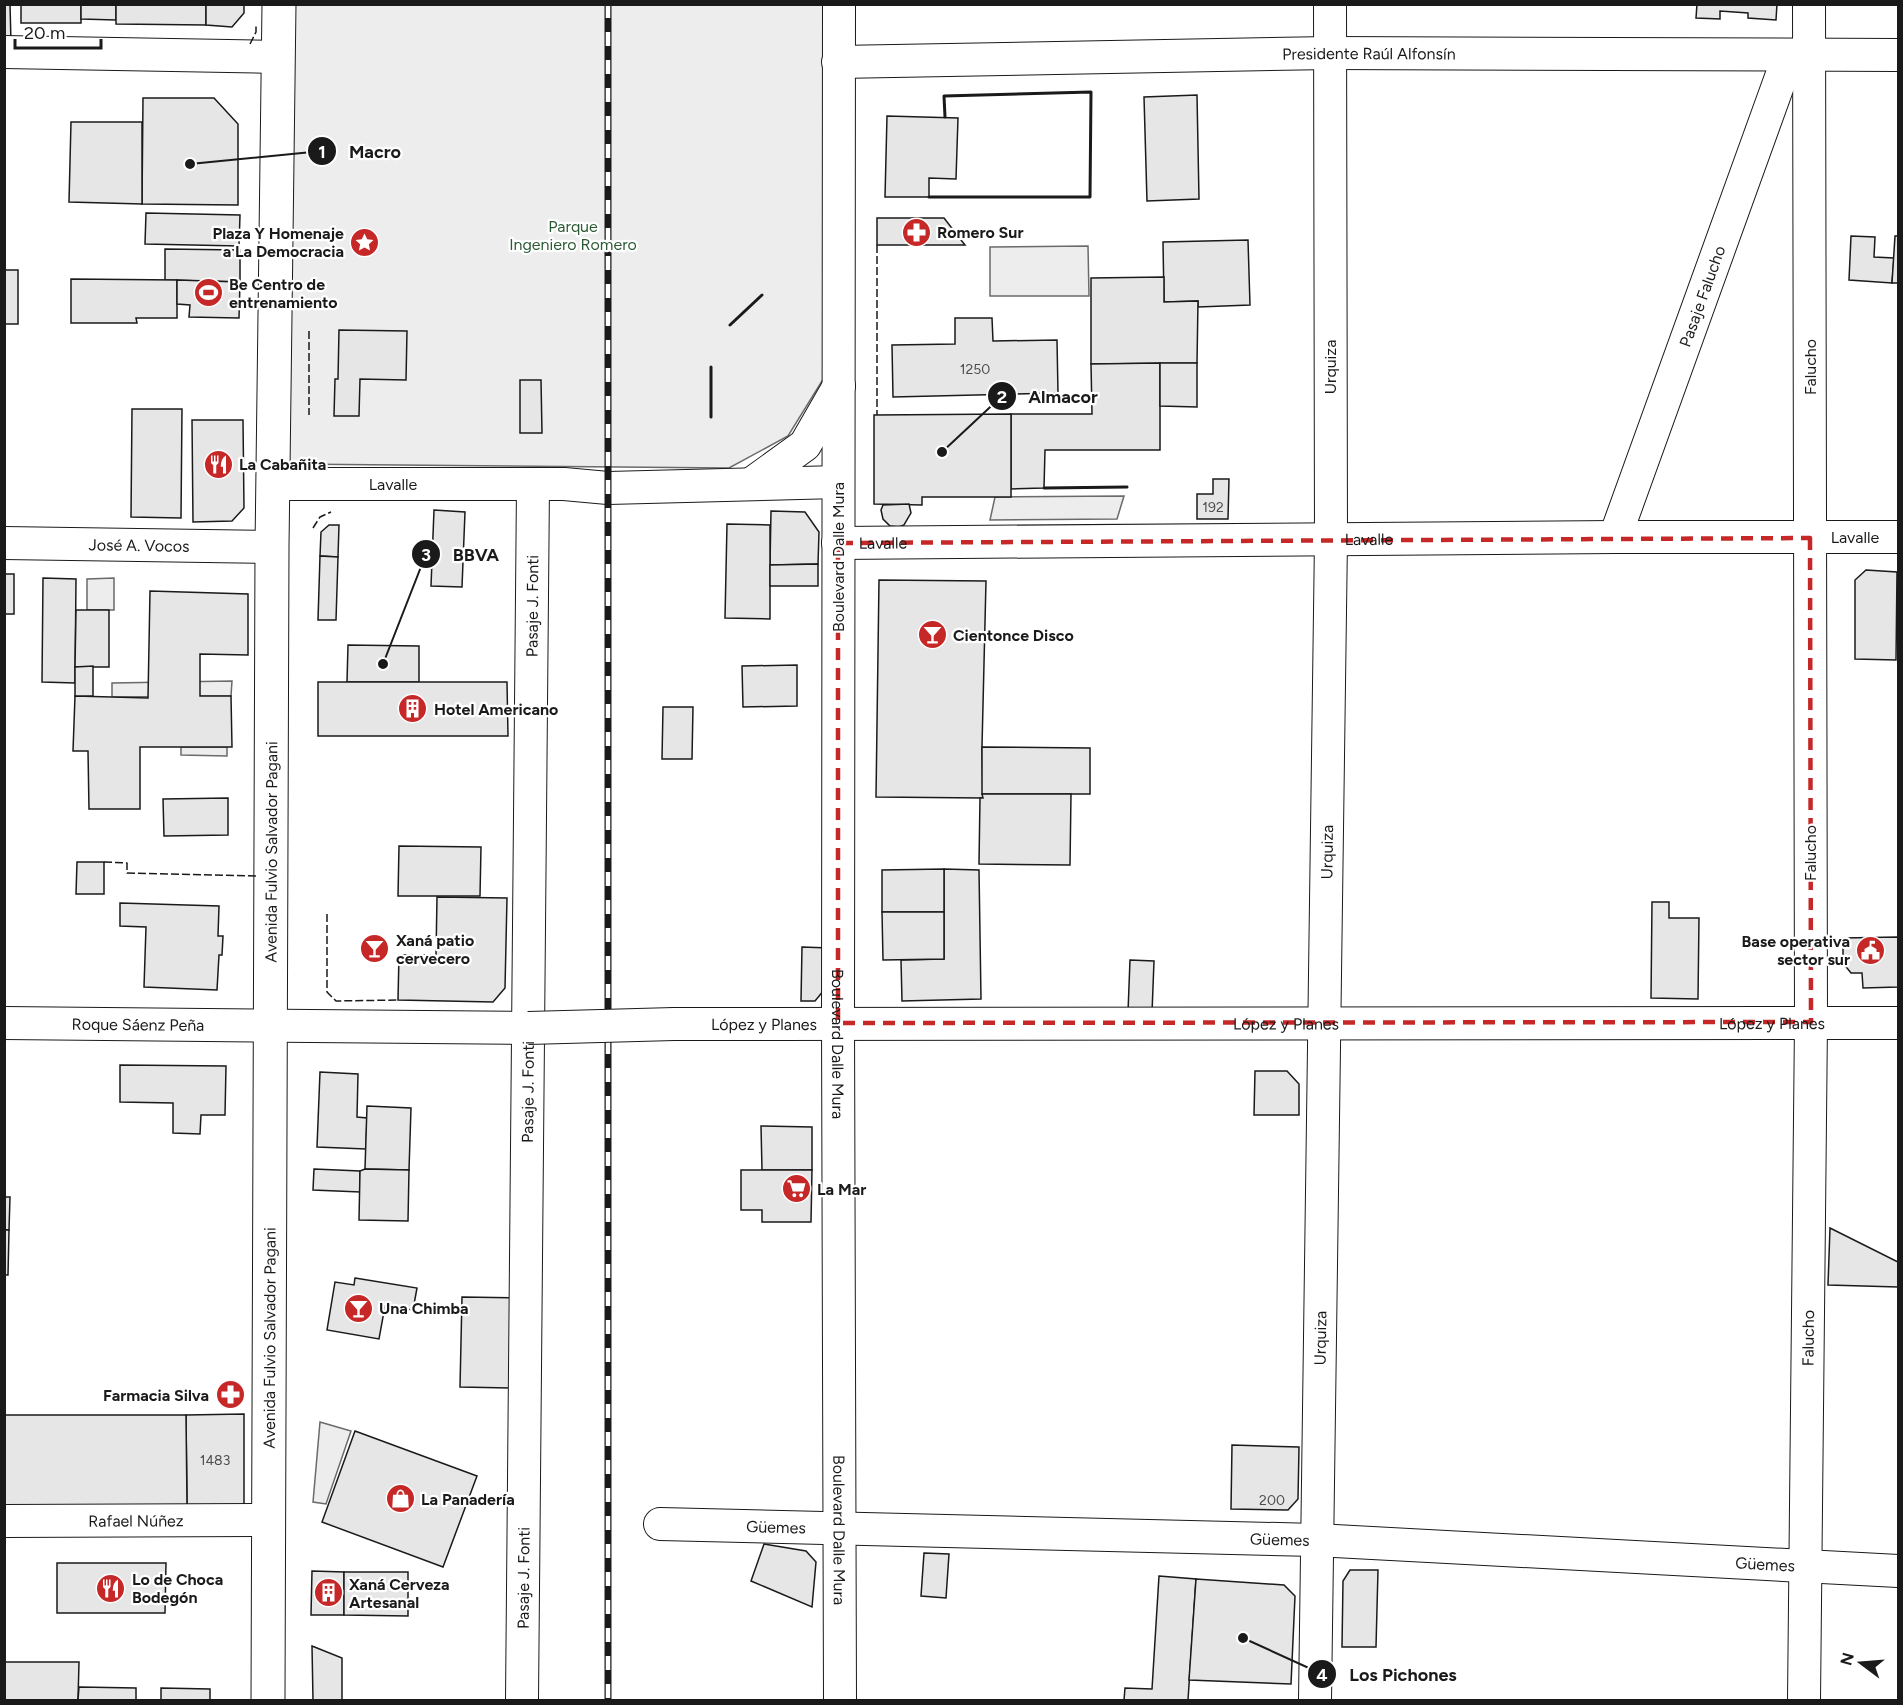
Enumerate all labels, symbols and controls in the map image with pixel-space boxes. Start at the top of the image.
scale bar [15,12,100,50]
text: 20 m [24,22,65,44]
street label: Presidente Raúl Alfonsín [1282,44,1456,64]
callout: Macro [307,133,413,169]
text: 1 [318,141,326,163]
text: Macro [349,141,401,163]
pharmacy icon: Romero Sur [900,216,932,248]
park label: Parque Ingeniero Romero [509,217,637,254]
place label: Romero Sur [937,223,1023,242]
place label: Plaza Y Homenaje a La Democracia [213,224,344,261]
place icon: Plaza Y Homenaje a La Democracia [349,226,381,258]
street label: Pasaje Falucho [1675,243,1729,349]
place label: Be Centro de entrenamiento [229,275,338,312]
sports icon: Be Centro de entrenamiento [192,277,224,309]
street label: Falucho [1801,339,1820,395]
street label: Urquiza [1321,340,1340,394]
house number: 1250 [960,361,990,378]
callout: Almacor [987,378,1110,414]
text: 2 [997,386,1007,408]
text: Almacor [1028,386,1098,408]
restaurant icon: La Cabañita [202,448,234,480]
place label: La Cabañita [239,455,326,474]
street label: Lavalle [369,475,418,494]
street label: Boulevard Dalle Mura [829,482,848,632]
house number: 192 [1202,499,1224,516]
street label: Lavalle [1831,528,1879,547]
street label: Lavalle [1345,530,1394,549]
street label: Lavalle [859,533,908,553]
street label: José A. Vocos [88,535,190,556]
callout: BBVA [411,536,511,572]
text: 3 [421,544,431,566]
text: BBVA [453,544,499,566]
street label: Pasaje J. Fonti [522,555,542,657]
bar icon: Cientonce Disco [916,619,948,651]
place label: Cientonce Disco [953,626,1074,645]
building icon: Hotel Americano [397,693,429,725]
place label: Hotel Americano [434,700,558,719]
street label: Avenida Fulvio Salvador Pagani [262,741,281,963]
street label: Urquiza [1317,825,1337,880]
street label: Falucho [1801,825,1820,881]
place label: Xaná patio cervecero [396,931,474,968]
place label: Base operativa sector sur [1741,932,1850,969]
bar icon: Xaná patio cervecero [359,933,391,965]
public building icon: Base operativa sector sur [1855,934,1887,966]
street label: Boulevard Dalle Mura [828,969,847,1119]
street label: López y Planes [1233,1014,1339,1034]
street label: López y Planes [1719,1014,1825,1033]
street label: Roque Sáenz Peña [72,1015,204,1035]
street label: López y Planes [711,1015,817,1034]
street label: Pasaje J. Fonti [518,1041,538,1143]
supermarket icon: La Mar [780,1173,812,1205]
place label: La Mar [817,1180,866,1199]
street label: Avenida Fulvio Salvador Pagani [260,1227,280,1449]
bar icon: Una Chimba [342,1292,374,1324]
place label: Una Chimba [379,1299,469,1318]
street label: Falucho [1798,1310,1818,1366]
street label: Urquiza [1311,1311,1330,1366]
pharmacy icon: Farmacia Silva [214,1379,246,1411]
place label: Farmacia Silva [103,1386,209,1405]
house number: 1483 [200,1452,230,1469]
street label: Boulevard Dalle Mura [829,1455,849,1605]
shop icon: La Panadería [384,1483,416,1515]
place label: La Panadería [421,1490,515,1509]
house number: 200 [1259,1492,1285,1509]
street label: Rafael Núñez [88,1511,184,1531]
street label: Güemes [746,1517,806,1538]
street label: Pasaje J. Fonti [514,1527,534,1629]
street label: Güemes [1250,1529,1310,1550]
street label: Güemes [1735,1553,1795,1575]
place label: Lo de Choca Bodegón [132,1570,223,1607]
restaurant icon: Lo de Choca Bodegón [95,1572,127,1604]
place label: Xaná Cerveza Artesanal [349,1575,449,1612]
building icon: Xaná Cerveza Artesanal [312,1577,344,1609]
north arrow [1831,1633,1891,1693]
text: N [1836,1650,1858,1668]
callout: Los Pichones [1307,1656,1468,1692]
text: 4 [1316,1664,1328,1686]
text: Los Pichones [1349,1664,1457,1686]

